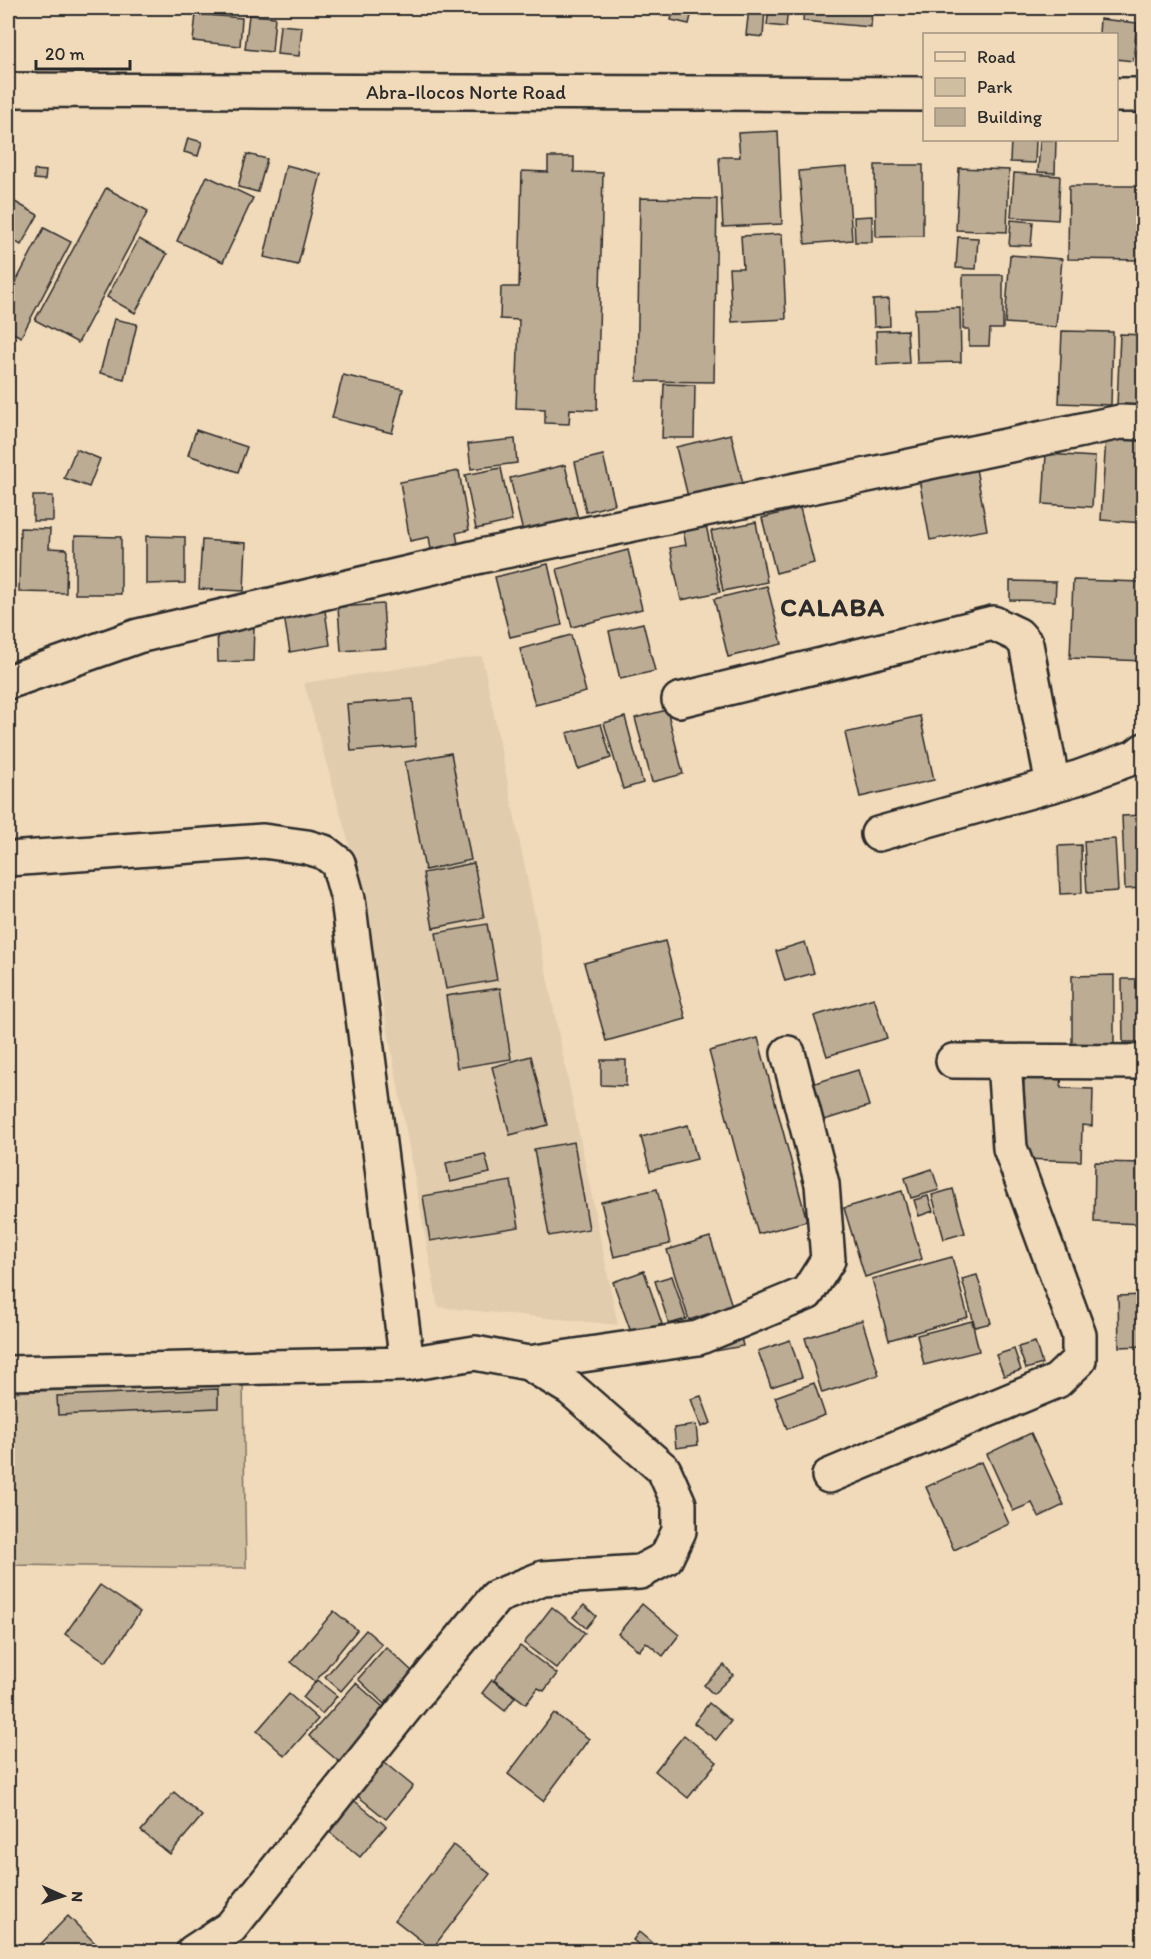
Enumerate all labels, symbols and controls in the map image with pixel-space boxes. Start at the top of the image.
scale bar [36,33,130,71]
legend [923,33,1118,141]
text: 20 m [45,43,85,65]
text: Road [977,46,1016,68]
text: Park [977,76,1012,98]
street label: Abra-Ilocos Norte Road [366,80,566,104]
text: Building [977,106,1043,128]
district label: CALABA [780,591,886,623]
north arrow [33,1866,93,1926]
text: N [68,1891,87,1903]

